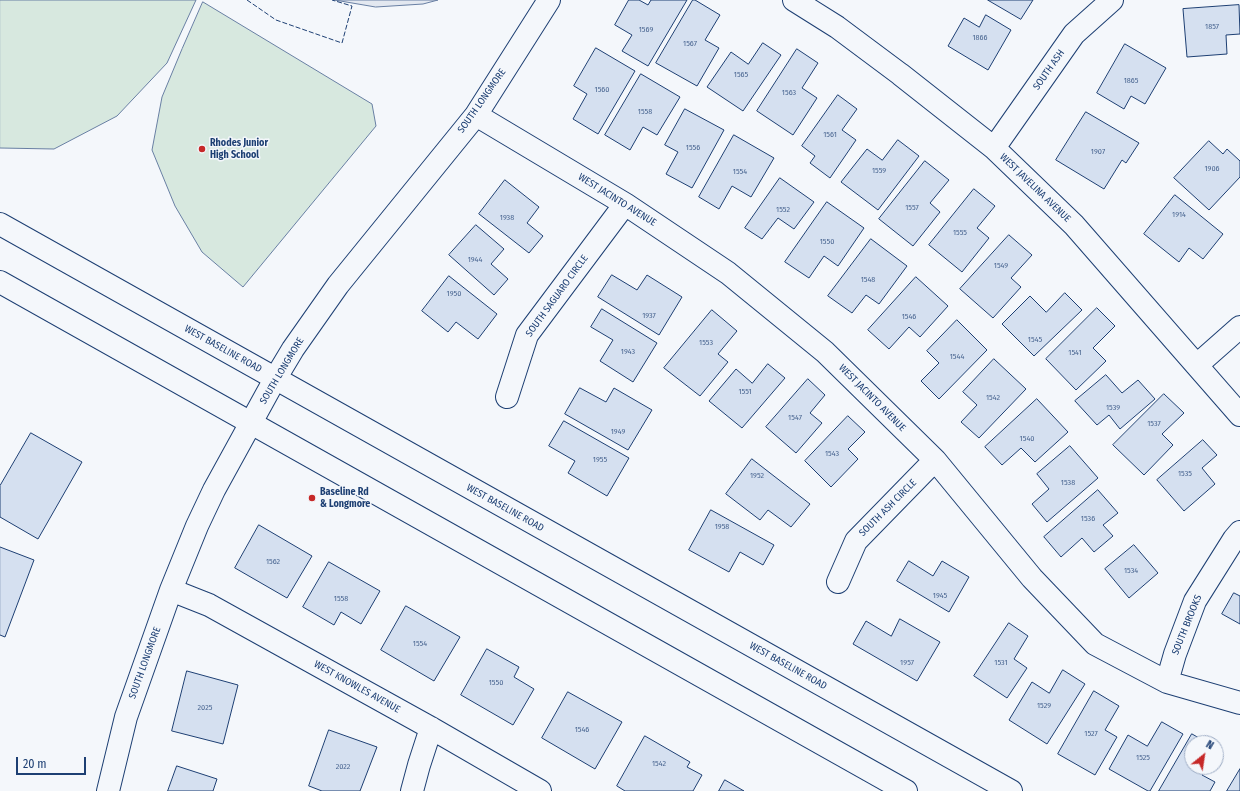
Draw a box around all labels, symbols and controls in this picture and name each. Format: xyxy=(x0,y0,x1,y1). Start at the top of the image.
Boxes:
house number: 1857 xyxy=(1205,22,1219,32)
house number: 1569 xyxy=(639,25,653,35)
house number: 1866 xyxy=(972,33,988,43)
house number: 1567 xyxy=(683,39,697,49)
street label: SOUTH ASH xyxy=(1031,48,1067,92)
street label: SOUTH LONGMORE xyxy=(455,67,509,135)
house number: 1565 xyxy=(734,70,748,80)
house number: 1865 xyxy=(1124,76,1138,86)
house number: 1560 xyxy=(595,85,609,95)
house number: 1563 xyxy=(782,88,796,98)
house number: 1558 xyxy=(638,107,652,117)
house number: 1561 xyxy=(823,130,837,140)
place label: Rhodes Junior High School xyxy=(210,137,268,160)
house number: 1556 xyxy=(686,143,700,153)
marker: Rhodes Junior High School xyxy=(197,144,207,154)
house number: 1907 xyxy=(1091,147,1105,157)
street label: WEST JAVELINA AVENUE xyxy=(997,151,1073,225)
house number: 1906 xyxy=(1204,164,1220,174)
house number: 1559 xyxy=(872,166,886,176)
house number: 1554 xyxy=(733,167,747,177)
street label: WEST JACINTO AVENUE xyxy=(576,171,658,229)
house number: 1557 xyxy=(905,203,919,213)
house number: 1552 xyxy=(776,205,790,215)
house number: 1914 xyxy=(1172,210,1186,220)
house number: 1938 xyxy=(500,213,514,223)
house number: 1555 xyxy=(953,228,967,238)
house number: 1550 xyxy=(820,237,834,247)
street label: SOUTH SAGUARO CIRCLE xyxy=(523,253,591,339)
house number: 1944 xyxy=(468,255,482,265)
house number: 1549 xyxy=(994,261,1008,271)
house number: 1548 xyxy=(861,275,875,285)
house number: 1950 xyxy=(447,289,461,299)
house number: 1937 xyxy=(642,311,656,321)
house number: 1546 xyxy=(902,312,916,322)
street label: WEST BASELINE ROAD xyxy=(182,323,264,375)
street label: SOUTH LONGMORE xyxy=(257,335,307,407)
house number: 1545 xyxy=(1028,335,1042,345)
house number: 1553 xyxy=(699,338,713,348)
house number: 1943 xyxy=(621,347,635,357)
house number: 1541 xyxy=(1068,348,1082,358)
house number: 1544 xyxy=(950,352,964,362)
street label: WEST JACINTO AVENUE xyxy=(836,362,908,434)
house number: 1551 xyxy=(738,387,752,397)
house number: 1542 xyxy=(986,393,1000,403)
house number: 1539 xyxy=(1106,403,1120,413)
house number: 1547 xyxy=(788,413,802,423)
house number: 1537 xyxy=(1147,419,1161,429)
house number: 1949 xyxy=(611,427,625,437)
house number: 1540 xyxy=(1020,434,1034,444)
house number: 1543 xyxy=(825,449,839,459)
house number: 1955 xyxy=(593,455,607,465)
house number: 1535 xyxy=(1178,469,1192,479)
house number: 1952 xyxy=(750,471,764,481)
street label: SOUTH ASH CIRCLE xyxy=(857,477,919,539)
house number: 1538 xyxy=(1061,478,1075,488)
street label: WEST BASELINE ROAD xyxy=(464,482,546,534)
place label: Baseline Rd & Longmore xyxy=(320,486,370,510)
marker: Baseline Rd & Longmore xyxy=(307,493,317,503)
house number: 1536 xyxy=(1081,514,1095,524)
house number: 1958 xyxy=(715,522,729,532)
house number: 1562 xyxy=(266,557,280,567)
house number: 1534 xyxy=(1124,566,1138,576)
house number: 1945 xyxy=(933,591,947,601)
street label: SOUTH BROOKS xyxy=(1170,593,1204,657)
house number: 1558 xyxy=(334,594,348,604)
street label: SOUTH LONGMORE xyxy=(126,625,164,701)
house number: 1554 xyxy=(413,639,427,649)
street label: WEST BASELINE ROAD xyxy=(747,640,829,692)
street label: WEST KNOWLES AVENUE xyxy=(312,658,402,716)
house number: 1957 xyxy=(900,658,914,668)
house number: 1531 xyxy=(994,658,1008,668)
house number: 1550 xyxy=(489,678,503,688)
house number: 1529 xyxy=(1037,701,1051,711)
house number: 2025 xyxy=(198,703,212,713)
house number: 1546 xyxy=(575,725,589,735)
house number: 1527 xyxy=(1084,729,1098,739)
north arrow xyxy=(1184,735,1224,775)
text: N xyxy=(1204,738,1216,752)
scale bar xyxy=(18,749,88,775)
house number: 1525 xyxy=(1136,753,1150,763)
text: 20 m xyxy=(23,757,47,771)
house number: 1542 xyxy=(652,759,666,769)
house number: 2022 xyxy=(336,762,350,772)

